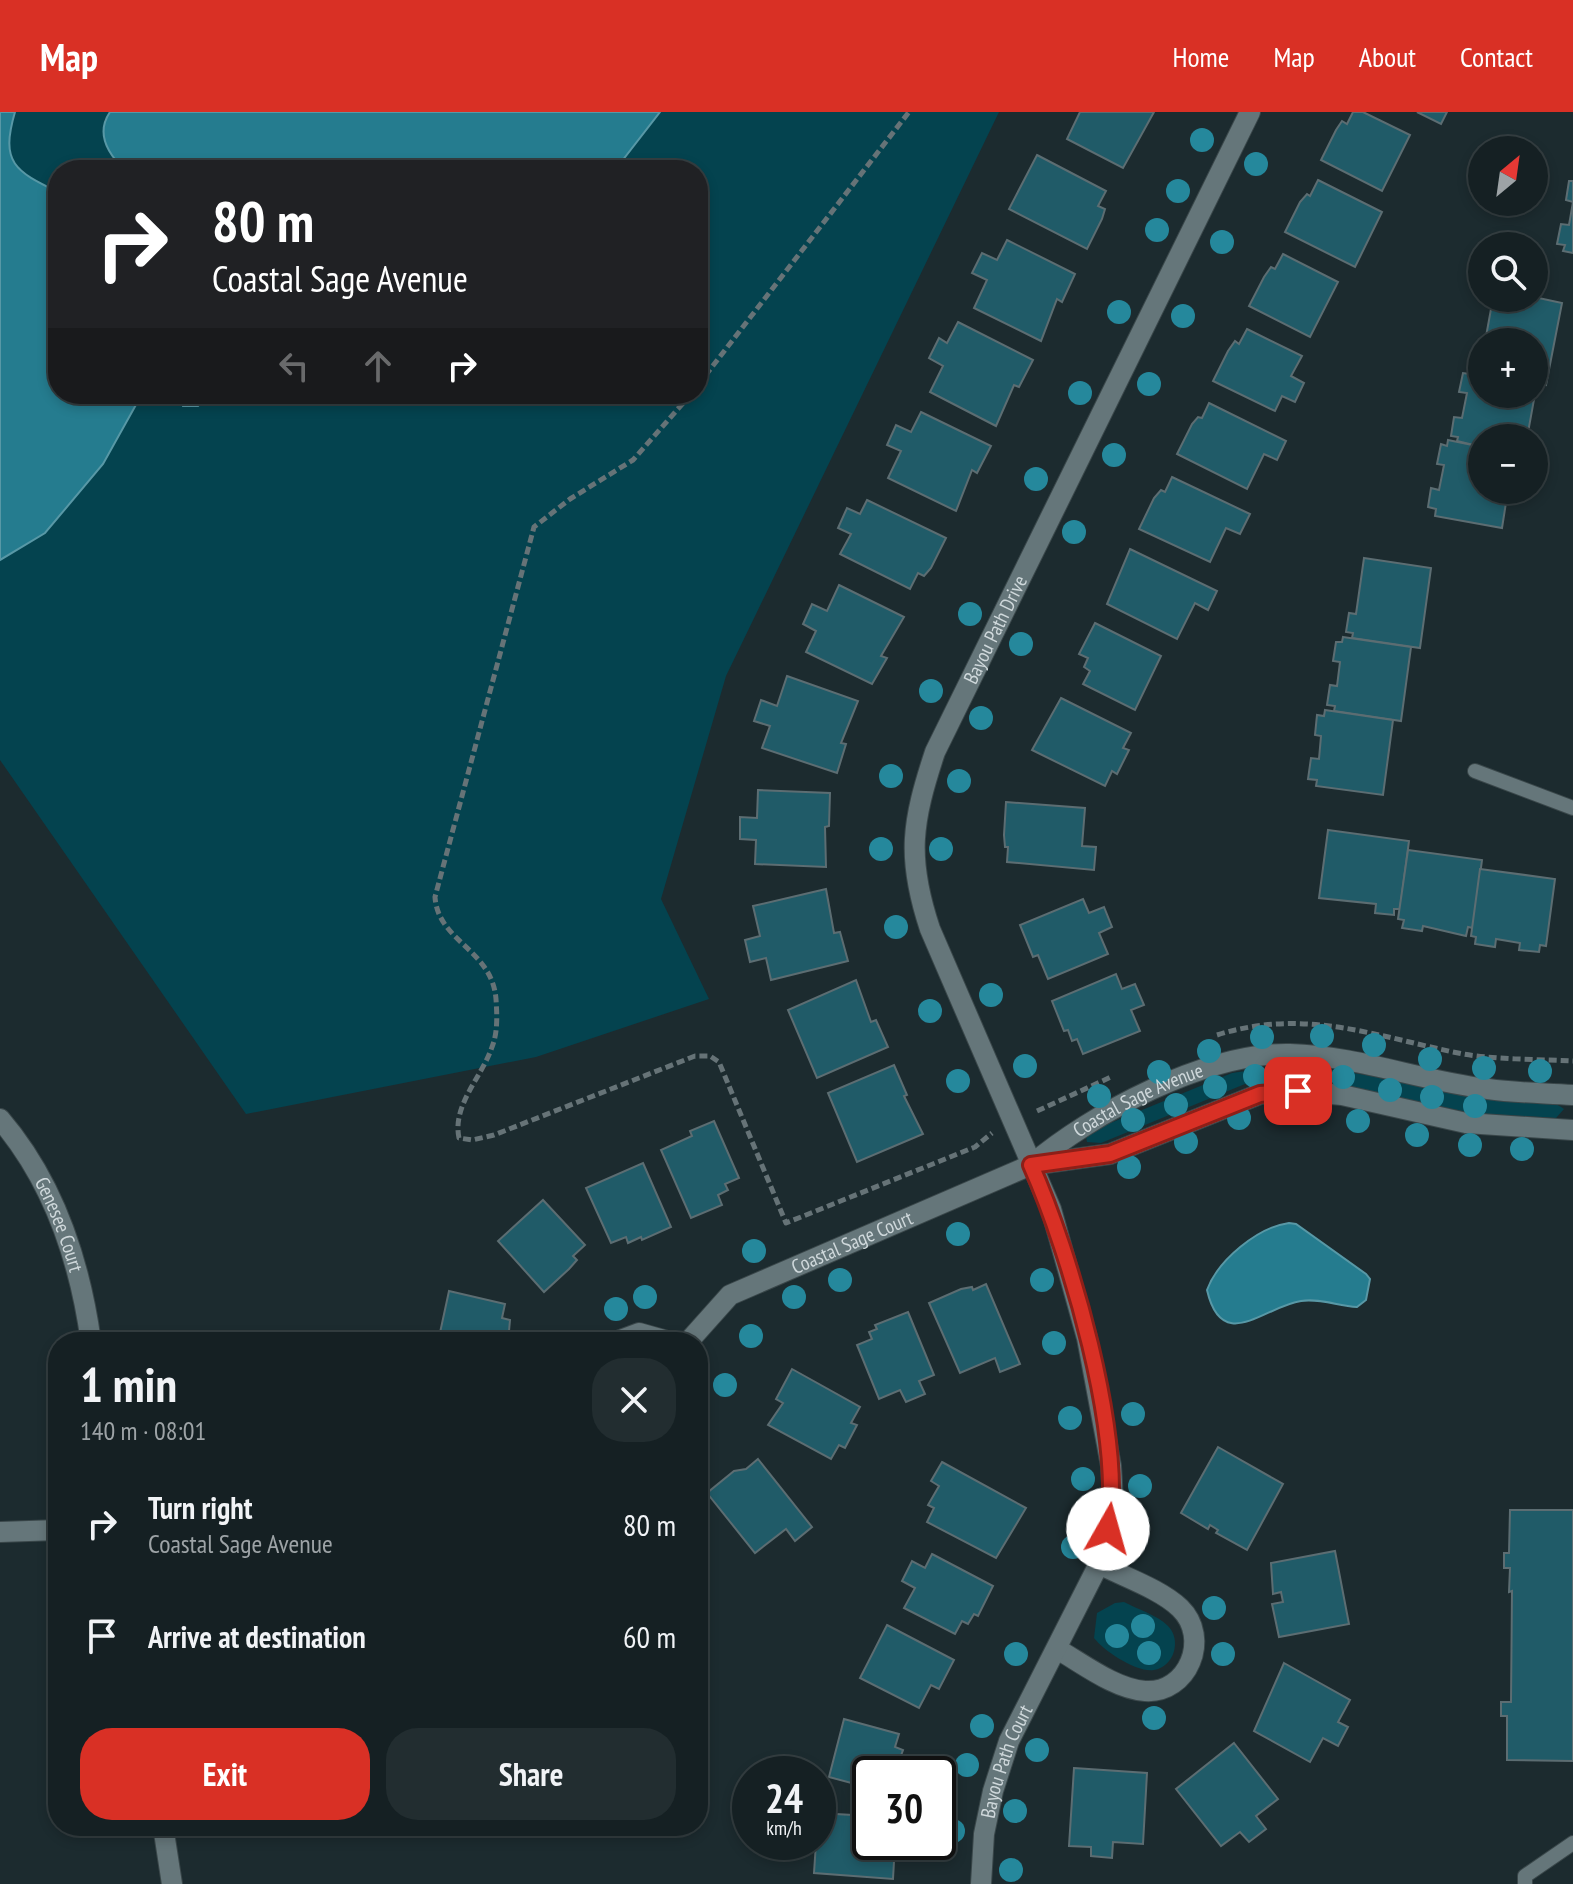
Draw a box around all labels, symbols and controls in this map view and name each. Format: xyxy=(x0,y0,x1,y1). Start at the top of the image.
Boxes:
text: Map xyxy=(40,32,98,81)
text: Home xyxy=(1173,38,1229,75)
text: Map xyxy=(1273,38,1315,75)
text: About xyxy=(1359,38,1416,75)
text: Contact xyxy=(1460,38,1533,75)
north arrow xyxy=(1468,136,1548,216)
map controls xyxy=(1468,136,1548,504)
text: 80 m xyxy=(212,185,314,257)
icon: right xyxy=(80,192,184,296)
button: search xyxy=(1468,232,1548,312)
text: Coastal Sage Avenue xyxy=(212,255,468,302)
button: + xyxy=(1468,328,1548,408)
icon: left xyxy=(272,344,316,388)
icon: ahead xyxy=(356,344,400,388)
icon: right xyxy=(440,344,484,388)
button: − xyxy=(1468,424,1548,504)
street label: Bayou Path Drive xyxy=(958,571,1033,688)
street label: Coastal Sage Avenue xyxy=(1068,1057,1206,1143)
pin xyxy=(1264,1057,1332,1125)
icon: arrive xyxy=(1276,1069,1320,1113)
street label: Genesee Court xyxy=(29,1172,89,1275)
street label: Coastal Sage Court xyxy=(787,1204,917,1280)
text: 1 min xyxy=(80,1353,177,1415)
button: close xyxy=(592,1358,676,1442)
text: 140 m · 08:01 xyxy=(80,1414,206,1447)
position arrow xyxy=(1066,1487,1150,1571)
text: Turn right xyxy=(148,1488,252,1527)
icon: right xyxy=(80,1502,124,1546)
text: 80 m xyxy=(623,1505,676,1544)
text: Coastal Sage Avenue xyxy=(148,1527,333,1560)
icon: arrive xyxy=(80,1614,124,1658)
text: Arrive at destination xyxy=(148,1617,366,1656)
text: 60 m xyxy=(623,1617,676,1656)
street label: Bayou Path Court xyxy=(975,1700,1038,1821)
button: Exit xyxy=(80,1728,370,1820)
button: Share xyxy=(386,1728,676,1820)
speed limit sign: 30 xyxy=(852,1756,956,1860)
text: 24 xyxy=(765,1772,803,1824)
text: km/h xyxy=(766,1815,802,1841)

